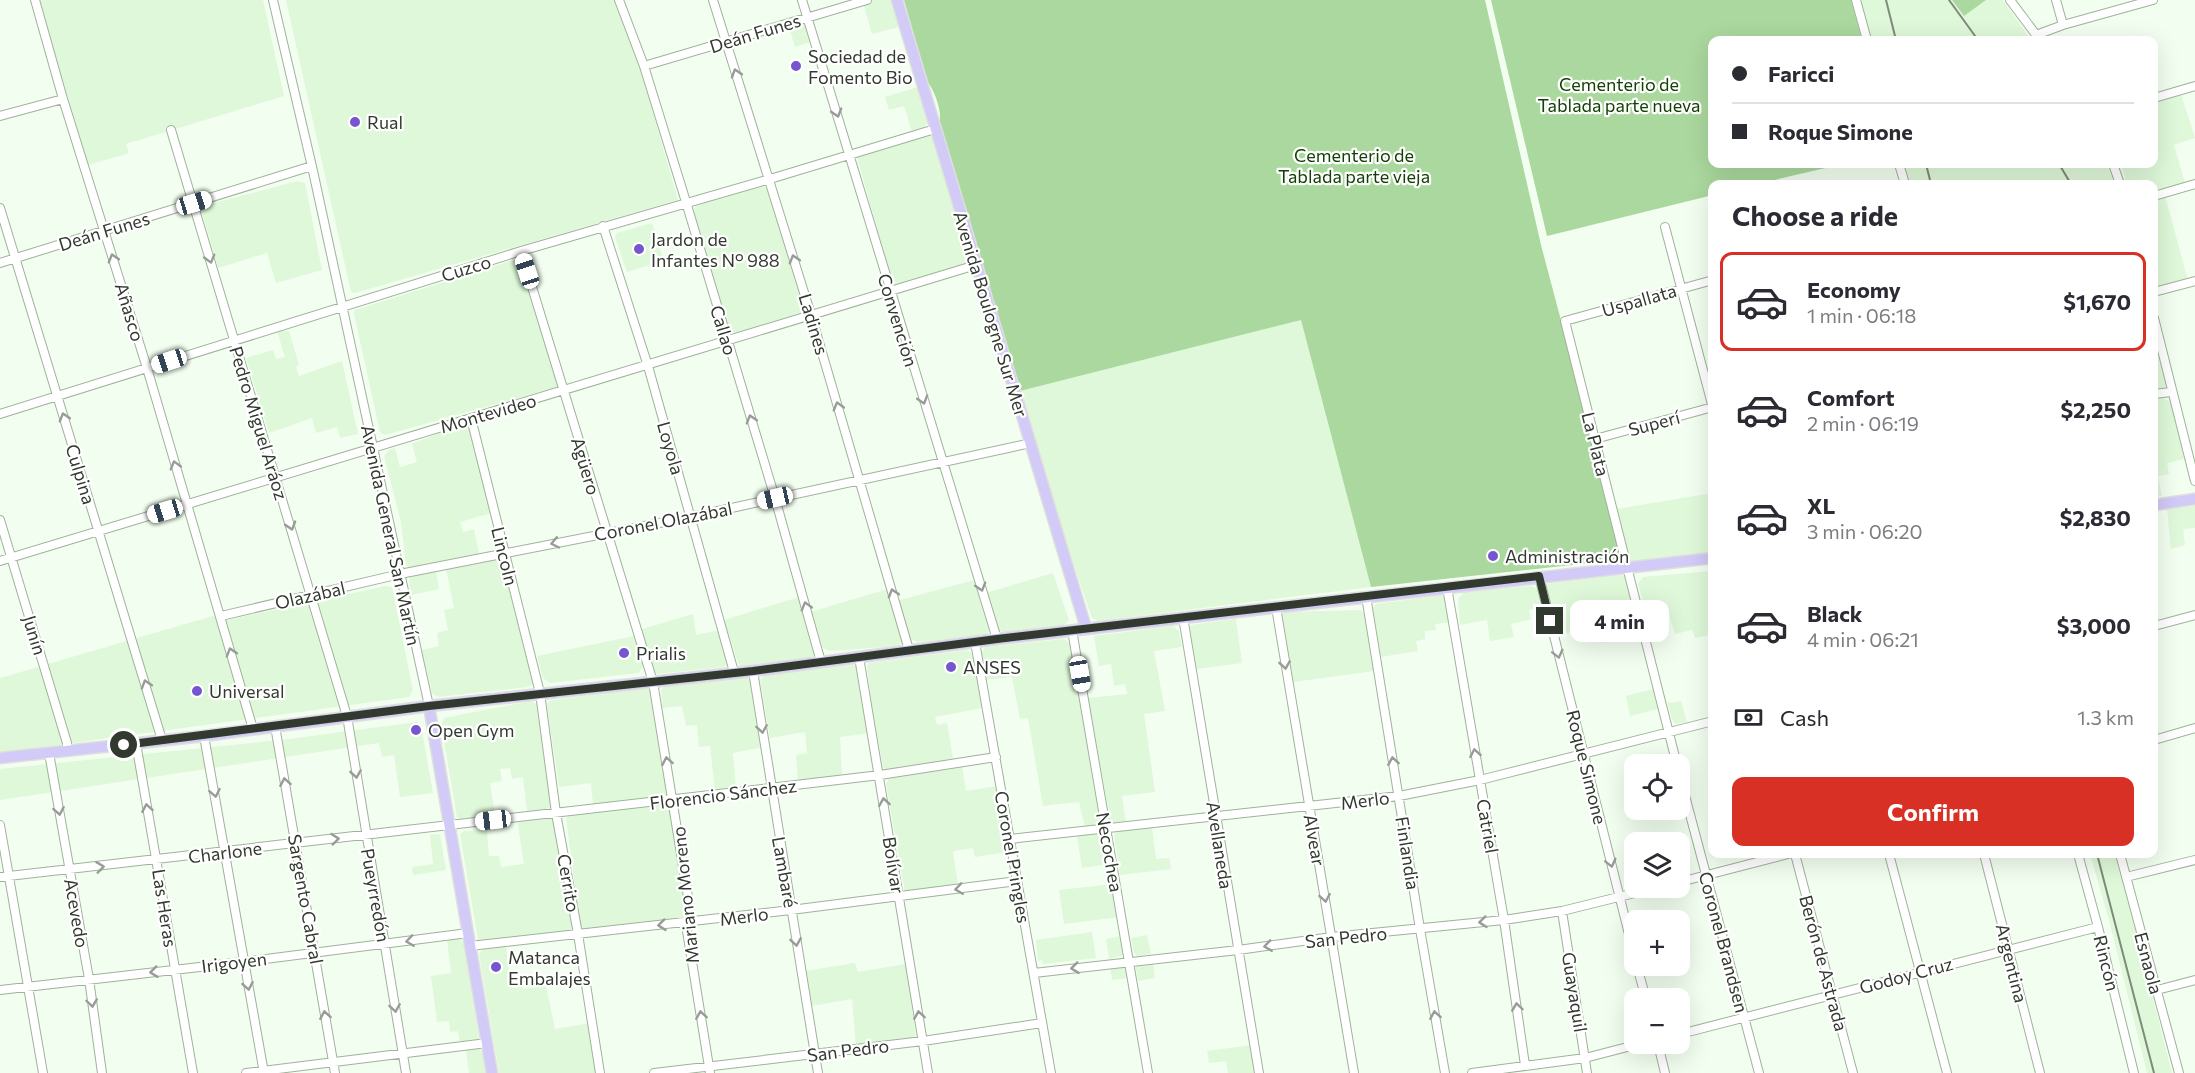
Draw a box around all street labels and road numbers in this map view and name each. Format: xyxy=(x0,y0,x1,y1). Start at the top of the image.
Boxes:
street label: Deán Funes xyxy=(707,9,803,57)
street label: Deán Funes xyxy=(56,207,152,255)
street label: Avenida Boulogne Sur Mer xyxy=(949,208,1033,420)
street label: Cuzco xyxy=(438,250,494,286)
street label: Convención xyxy=(873,271,923,369)
street label: Uspallata xyxy=(1599,279,1679,321)
street label: Añasco xyxy=(111,280,149,344)
street label: Ladines xyxy=(794,291,834,357)
street label: Callao xyxy=(706,302,742,358)
street label: Pedro Miguel Aráoz xyxy=(225,343,293,503)
street label: Montevideo xyxy=(437,389,539,437)
street label: Superí xyxy=(1626,405,1684,440)
street label: La Plata xyxy=(1577,410,1615,478)
street label: Loyola xyxy=(653,419,689,477)
street label: Avenida General San Martín xyxy=(357,423,425,647)
street label: Agüero xyxy=(567,435,605,497)
street label: Culpina xyxy=(61,441,101,507)
street label: Coronel Olazábal xyxy=(592,497,734,545)
street label: Lincoln xyxy=(487,524,523,588)
street label: Olazábal xyxy=(273,576,347,614)
street label: Junín xyxy=(19,612,51,658)
street label: Roque Simone xyxy=(1562,707,1612,827)
street label: Florencio Sánchez xyxy=(648,774,798,814)
street label: Merlo xyxy=(1339,786,1391,814)
street label: Coronel Pringles xyxy=(991,789,1035,925)
street label: Catriel xyxy=(1472,797,1504,855)
street label: Avellaneda xyxy=(1202,800,1238,890)
street label: Necochea xyxy=(1092,810,1128,894)
street label: Alvear xyxy=(1300,812,1330,868)
street label: Finlandia xyxy=(1391,815,1425,891)
street label: Mariano Moreno xyxy=(667,825,703,965)
street label: Sargento Cabral xyxy=(284,832,328,966)
street label: Lambaré xyxy=(768,835,802,909)
street label: Bolívar xyxy=(879,835,909,895)
street label: Charlone xyxy=(187,837,263,867)
street label: Pueyrredón xyxy=(357,846,395,944)
street label: Cerrito xyxy=(553,852,585,914)
street label: Las Heras xyxy=(148,867,182,949)
street label: Coronel Brandsen xyxy=(1695,869,1753,1015)
street label: Acevedo xyxy=(60,877,94,949)
street label: Berón de Astrada xyxy=(1795,893,1853,1033)
street label: Merlo xyxy=(718,902,770,930)
street label: Argentina xyxy=(1992,921,2032,1005)
street label: San Pedro xyxy=(1304,922,1388,952)
street label: Esnaola xyxy=(2130,930,2168,996)
street label: Rincón xyxy=(2089,933,2125,993)
street label: Irigoyen xyxy=(200,947,268,977)
street label: Guayaquil xyxy=(1558,950,1592,1034)
street label: Godoy Cruz xyxy=(1857,952,1955,998)
street label: San Pedro xyxy=(806,1034,890,1066)

